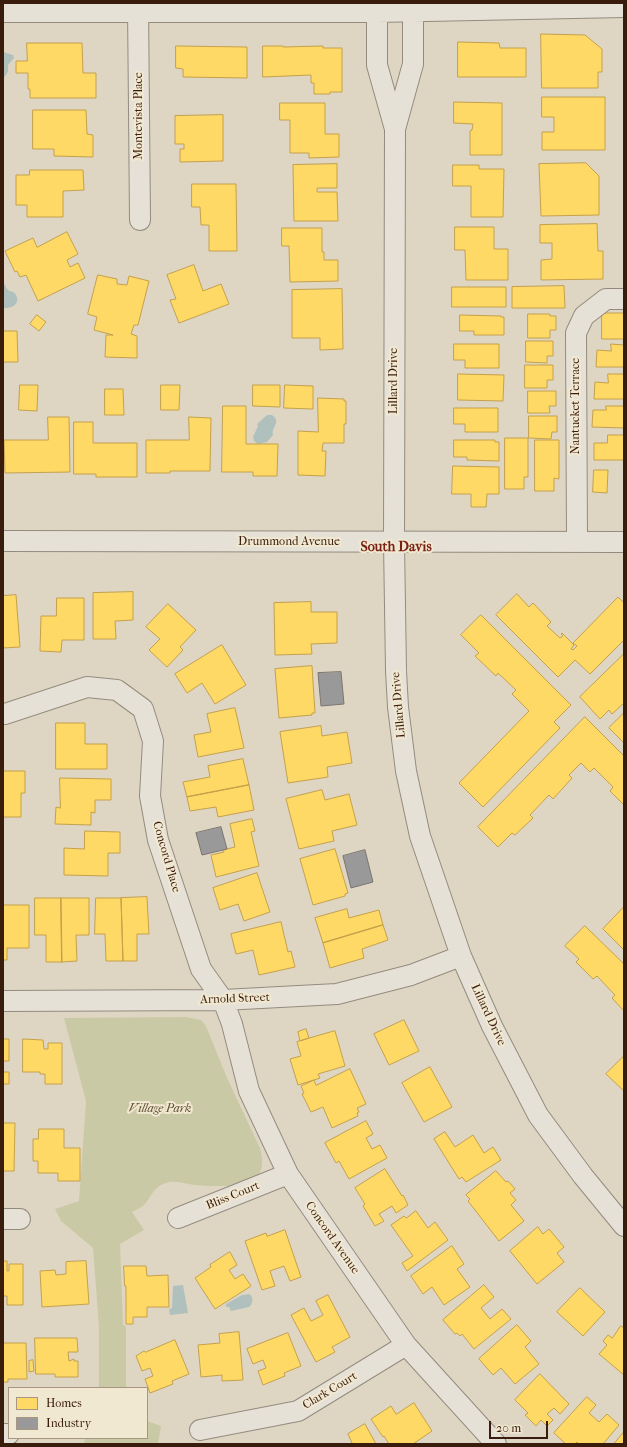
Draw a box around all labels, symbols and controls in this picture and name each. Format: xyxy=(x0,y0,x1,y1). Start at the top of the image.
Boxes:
street label: Montevista Place xyxy=(132,72,146,160)
street label: Lillard Drive xyxy=(387,348,401,414)
street label: Nantucket Terrace xyxy=(569,358,583,454)
street label: Drummond Avenue xyxy=(238,535,340,549)
district label: South Davis xyxy=(360,540,432,556)
street label: Lillard Drive xyxy=(389,671,409,739)
street label: Concord Place xyxy=(149,820,183,894)
street label: Lillard Drive xyxy=(467,982,509,1048)
street label: Arnold Street xyxy=(200,991,270,1007)
park label: Village Park xyxy=(129,1102,191,1116)
street label: Bliss Court xyxy=(204,1179,262,1213)
street label: Concord Avenue xyxy=(302,1199,362,1277)
street label: Clark Court xyxy=(300,1369,360,1413)
legend xyxy=(8,1387,148,1439)
text: Homes xyxy=(46,1396,82,1410)
scale bar xyxy=(491,1413,550,1439)
text: Industry xyxy=(46,1416,91,1430)
text: 20 m xyxy=(496,1421,521,1435)

